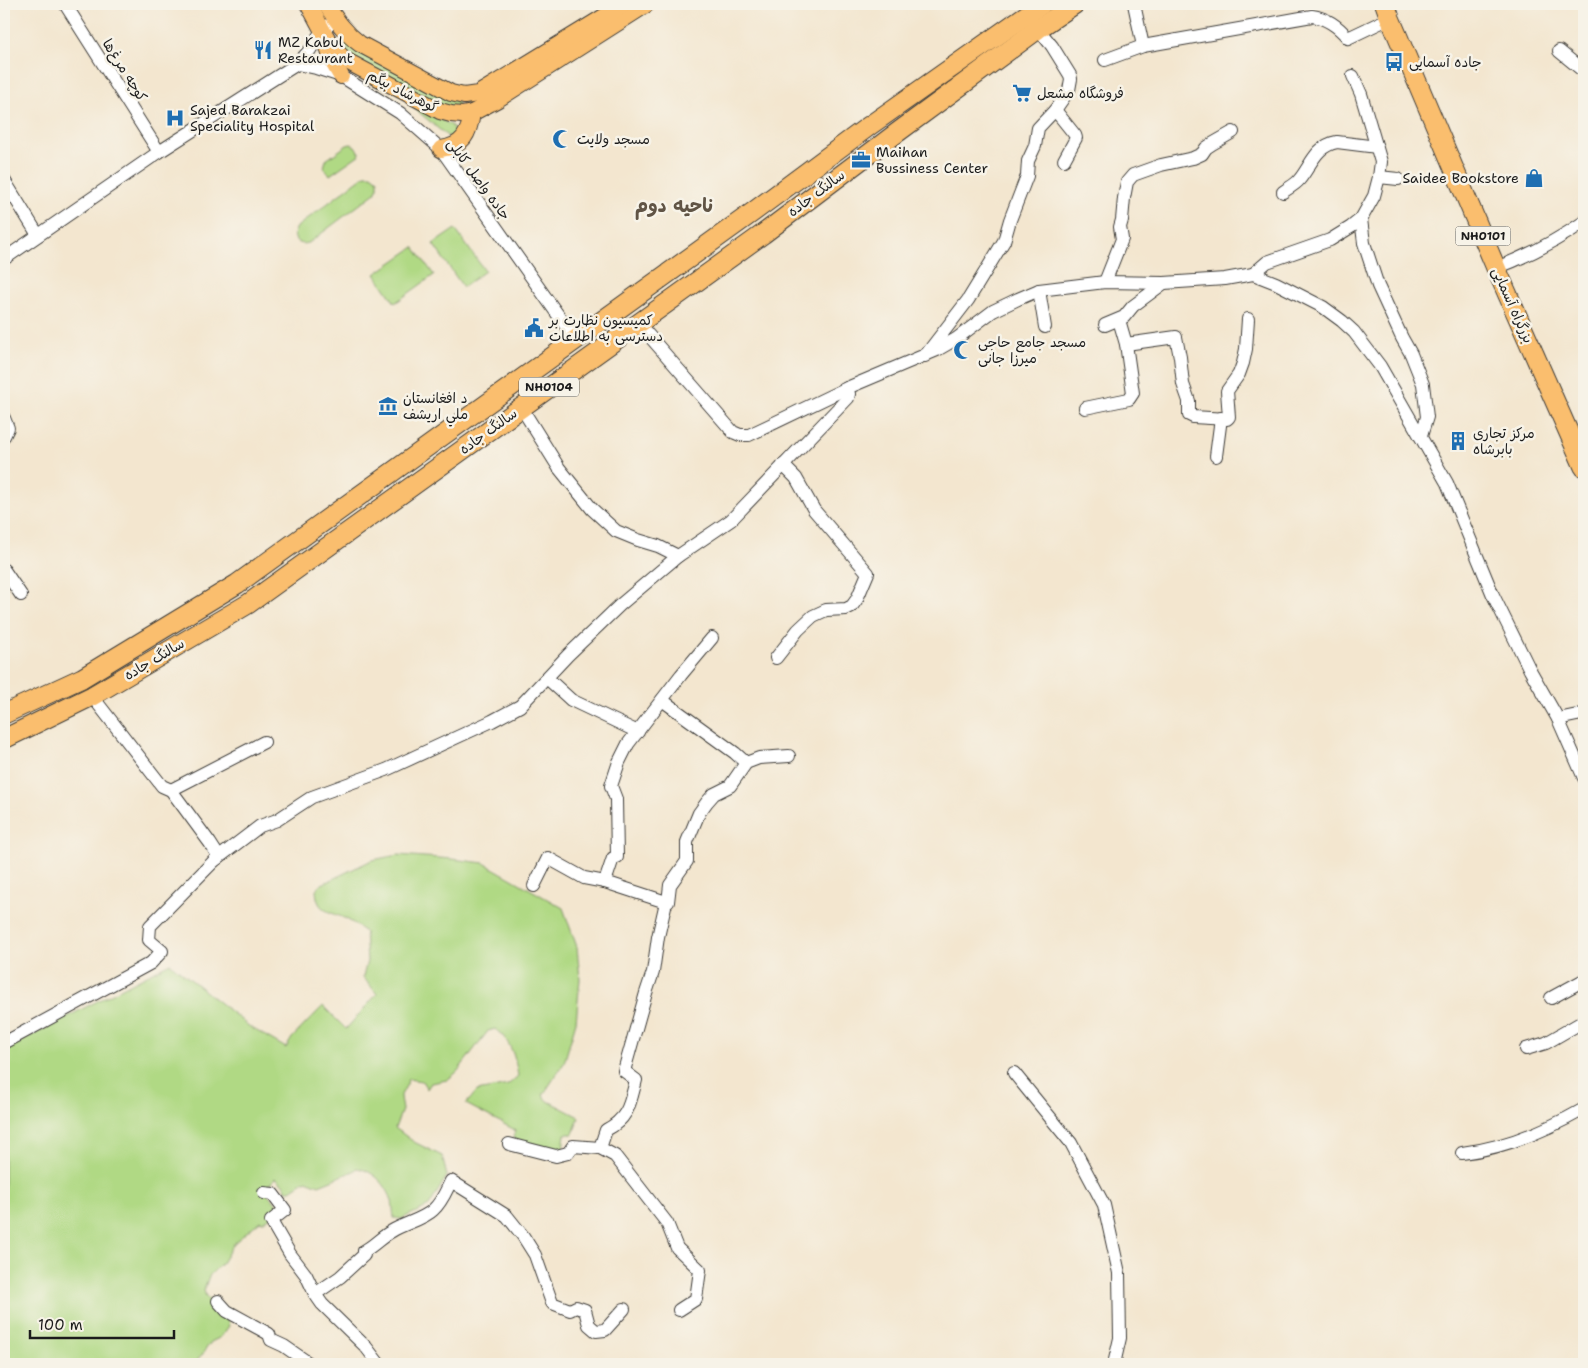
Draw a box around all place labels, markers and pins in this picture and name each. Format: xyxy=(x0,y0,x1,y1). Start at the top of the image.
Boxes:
place label: MZ Kabul Restaurant xyxy=(278,33,353,67)
restaurant icon: MZ Kabul Restaurant xyxy=(252,39,274,61)
bus stop icon: جاده آسمایی xyxy=(1383,51,1405,73)
place label: جاده آسمایی xyxy=(1409,53,1482,71)
supermarket icon: فروشگاه مشعل xyxy=(1011,82,1033,104)
place label: فروشگاه مشعل xyxy=(1037,84,1124,102)
place label: Sajed Barakzai Speciality Hospital xyxy=(190,101,315,135)
hospital icon: Sajed Barakzai Speciality Hospital xyxy=(164,107,186,129)
mosque icon: مسجد ولایت xyxy=(551,128,573,150)
place label: مسجد ولایت xyxy=(577,130,650,148)
place label: Maihan Bussiness Center xyxy=(876,143,989,177)
office icon: Maihan Bussiness Center xyxy=(850,149,872,171)
shop icon: Saidee Bookstore xyxy=(1523,167,1545,189)
place label: Saidee Bookstore xyxy=(1402,169,1519,187)
place label: کمیسیون نظارت بر دسترسی به اطلاعات xyxy=(548,311,663,345)
public building icon: کمیسیون نظارت بر دسترسی به اطلاعات xyxy=(523,317,545,339)
place label: مسجد جامع حاجی میرزا جانی xyxy=(978,333,1086,367)
mosque icon: مسجد جامع حاجی میرزا جانی xyxy=(952,339,974,361)
place label: د افغانستان ملي اریشف xyxy=(403,389,468,427)
museum icon: د افغانستان ملي اریشف xyxy=(377,395,399,417)
place label: مرکز تجاری بابرشاه xyxy=(1473,424,1535,458)
building icon: مرکز تجاری بابرشاه xyxy=(1447,430,1469,452)

